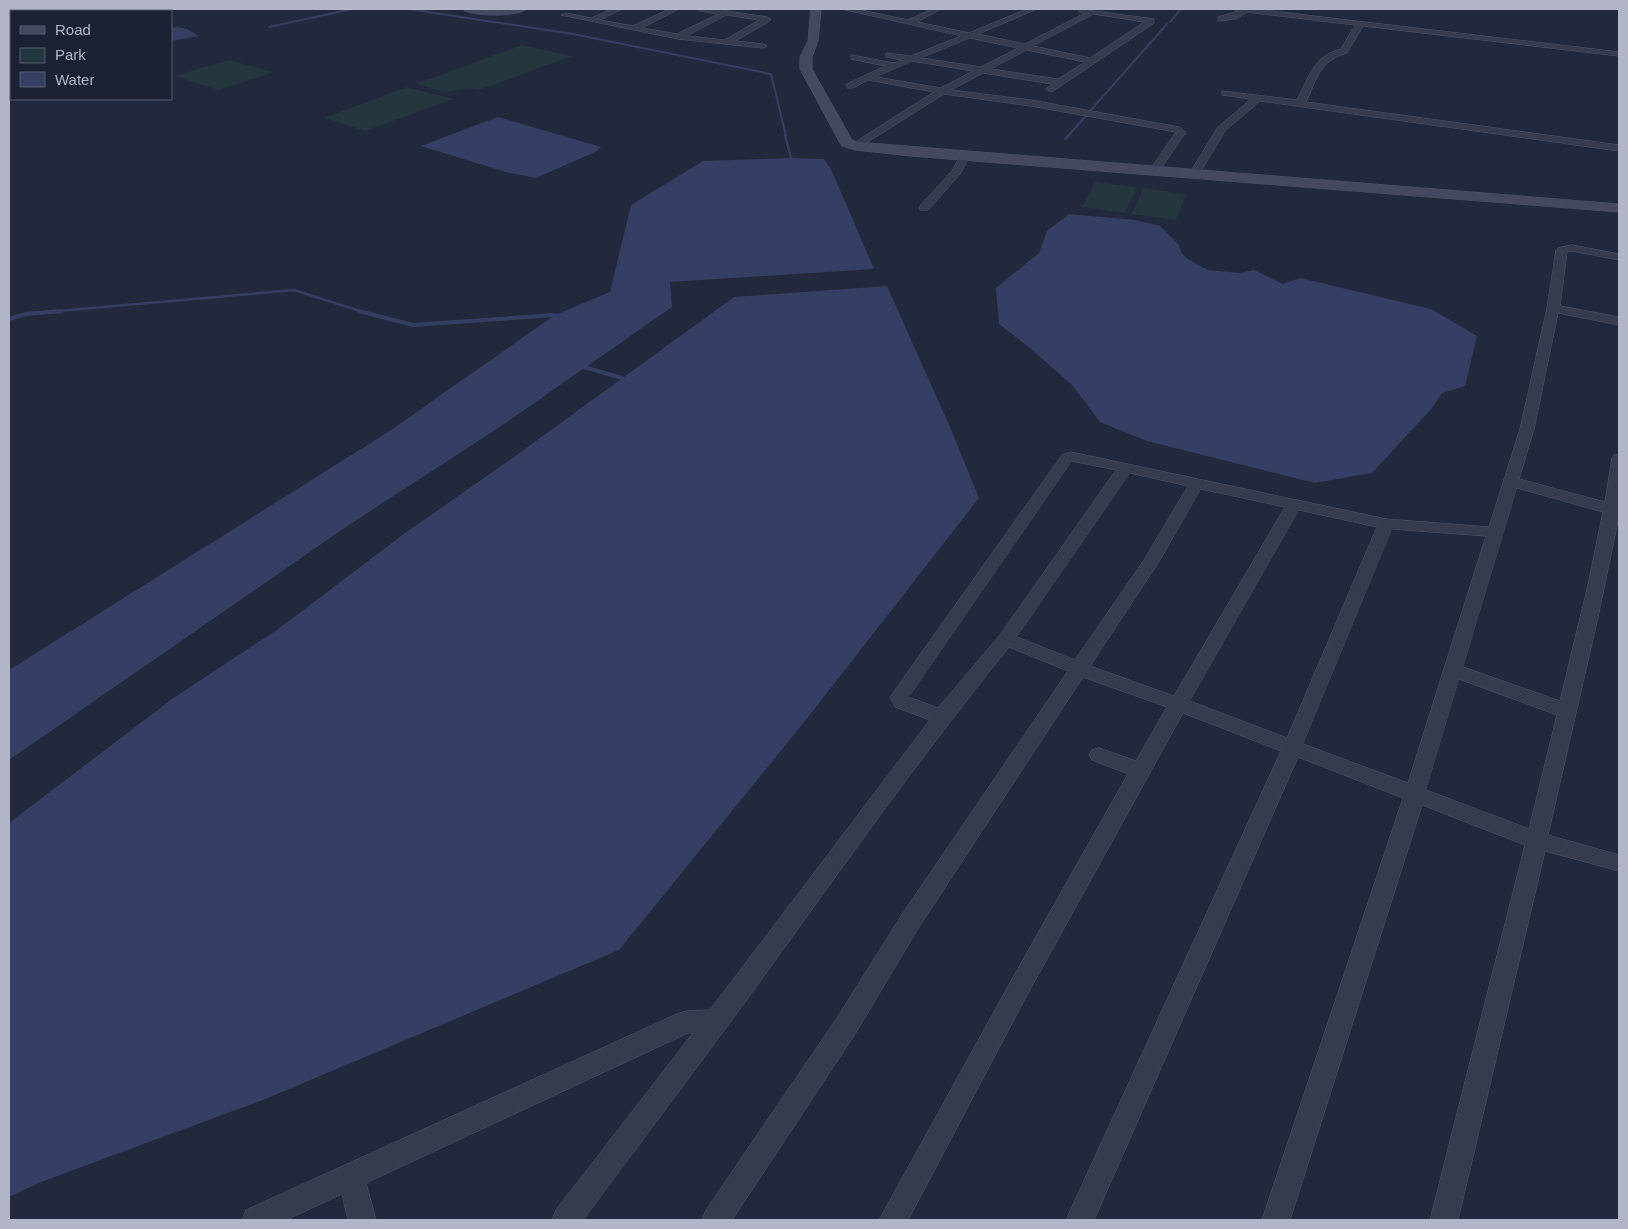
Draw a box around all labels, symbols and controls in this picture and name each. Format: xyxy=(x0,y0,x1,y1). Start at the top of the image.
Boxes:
legend xyxy=(10,10,172,100)
text: Road xyxy=(55,21,91,38)
text: Park xyxy=(55,46,86,63)
text: Water xyxy=(55,71,94,88)

